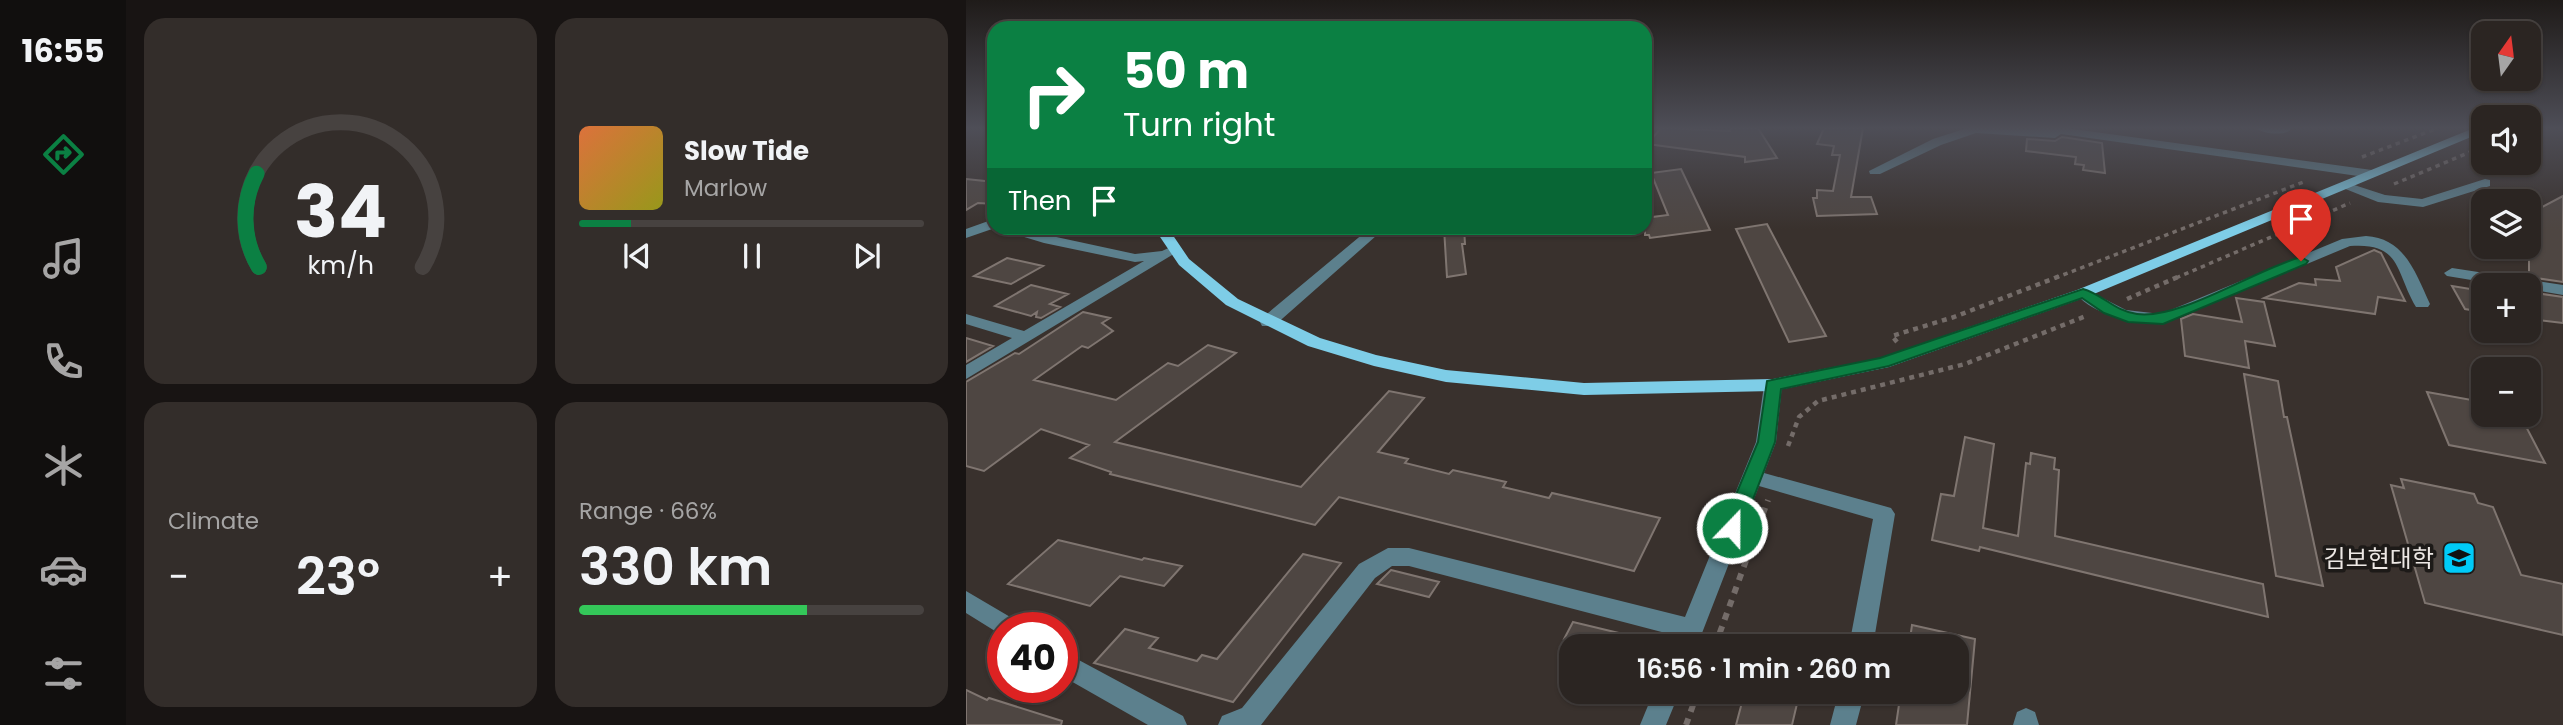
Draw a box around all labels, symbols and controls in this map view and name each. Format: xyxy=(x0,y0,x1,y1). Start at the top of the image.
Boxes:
north arrow xyxy=(2471,21,2541,91)
map controls xyxy=(2471,21,2541,427)
text: 16:55 xyxy=(21,28,105,73)
text: 50 m xyxy=(1123,37,1249,105)
icon: right xyxy=(1008,49,1099,140)
text: Turn right xyxy=(1123,102,1275,147)
button: sound xyxy=(2471,105,2541,175)
icon: directions xyxy=(39,130,88,179)
text: Slow Tide xyxy=(684,133,809,169)
text: 34 xyxy=(294,161,387,262)
text: Marlow xyxy=(684,172,767,204)
icon: arrive xyxy=(1085,182,1123,220)
text: Then xyxy=(1008,183,1071,219)
pin xyxy=(2271,189,2331,261)
button: layers xyxy=(2471,189,2541,259)
icon: arrive xyxy=(2282,200,2320,238)
icon: music xyxy=(39,234,88,283)
icon: previous xyxy=(618,237,656,275)
icon: pause xyxy=(733,237,771,275)
icon: next xyxy=(848,237,886,275)
text: km/h xyxy=(307,248,374,283)
button: + xyxy=(2471,273,2541,343)
icon: phone xyxy=(39,337,88,386)
button: − xyxy=(2471,357,2541,427)
icon: climate xyxy=(39,441,88,490)
position arrow xyxy=(1695,491,1769,565)
text: Range · 66% xyxy=(579,495,717,527)
text: Climate xyxy=(168,505,259,537)
text: 330 km xyxy=(579,530,772,603)
school or university icon: 김보현대학 xyxy=(2440,539,2478,577)
text: 23° xyxy=(296,540,380,613)
place label: 김보현대학 xyxy=(2324,542,2434,575)
icon: car xyxy=(39,545,88,594)
text: − xyxy=(168,550,189,603)
text: + xyxy=(487,550,513,603)
speed limit sign: 40 xyxy=(987,612,1078,703)
icon: filters xyxy=(39,649,88,698)
text: 16:56 · 1 min · 260 m xyxy=(1637,651,1891,687)

